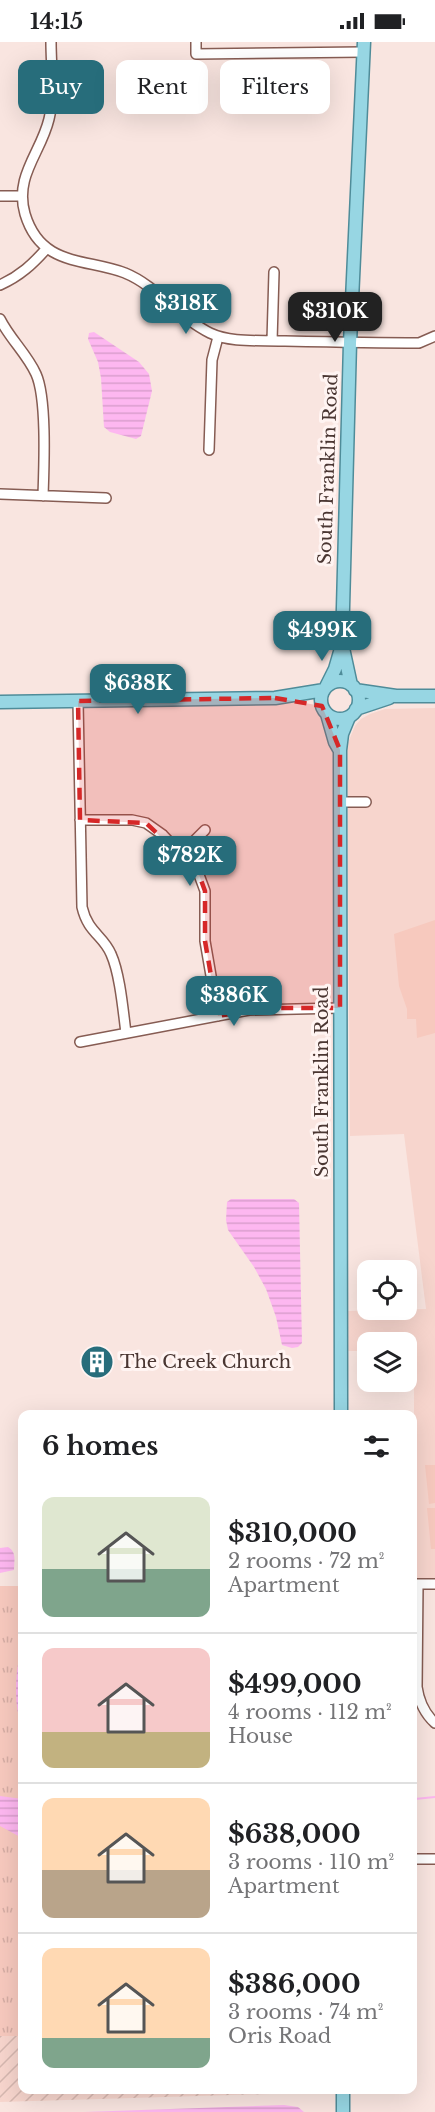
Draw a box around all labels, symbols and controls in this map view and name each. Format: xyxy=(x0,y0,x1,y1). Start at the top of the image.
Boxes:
text: 14:15 xyxy=(30,8,83,35)
chip: Buy xyxy=(18,60,104,114)
chip: Rent xyxy=(116,60,208,114)
chip: Filters xyxy=(220,60,330,114)
pin: $318K xyxy=(144,284,228,335)
text: $318K xyxy=(154,291,218,315)
pin: $310K xyxy=(293,292,377,343)
text: $310K xyxy=(302,299,368,323)
street label: South Franklin Road xyxy=(314,373,342,565)
pin: $499K xyxy=(280,611,364,662)
text: $499K xyxy=(287,618,357,642)
pin: $638K xyxy=(96,664,180,715)
text: $638K xyxy=(104,671,172,695)
pin: $782K xyxy=(148,836,232,887)
text: $782K xyxy=(157,843,223,867)
pin: $386K xyxy=(192,976,276,1027)
text: $386K xyxy=(200,983,268,1007)
street label: South Franklin Road xyxy=(311,986,333,1178)
map controls xyxy=(357,1260,417,1392)
button: locate xyxy=(357,1260,417,1320)
button: layers xyxy=(357,1332,417,1392)
building icon: The Creek Church xyxy=(79,1344,115,1380)
place label: The Creek Church xyxy=(120,1351,291,1373)
text: 6 homes xyxy=(42,1430,158,1462)
icon: filters xyxy=(360,1430,393,1463)
text: $310,000 xyxy=(228,1517,357,1549)
icon: home xyxy=(90,1521,162,1593)
text: 2 rooms · 72 m² xyxy=(228,1549,385,1573)
text: Apartment xyxy=(228,1573,339,1597)
text: $499,000 xyxy=(228,1668,362,1700)
icon: home xyxy=(90,1672,162,1744)
text: 4 rooms · 112 m² xyxy=(228,1700,392,1724)
text: House xyxy=(228,1724,293,1748)
text: $638,000 xyxy=(228,1818,361,1850)
icon: home xyxy=(90,1822,162,1894)
text: 3 rooms · 110 m² xyxy=(228,1850,394,1874)
text: Apartment xyxy=(228,1874,339,1898)
text: $386,000 xyxy=(228,1968,361,2000)
icon: home xyxy=(90,1972,162,2044)
text: 3 rooms · 74 m² xyxy=(228,2000,384,2024)
text: Oris Road xyxy=(228,2024,331,2048)

